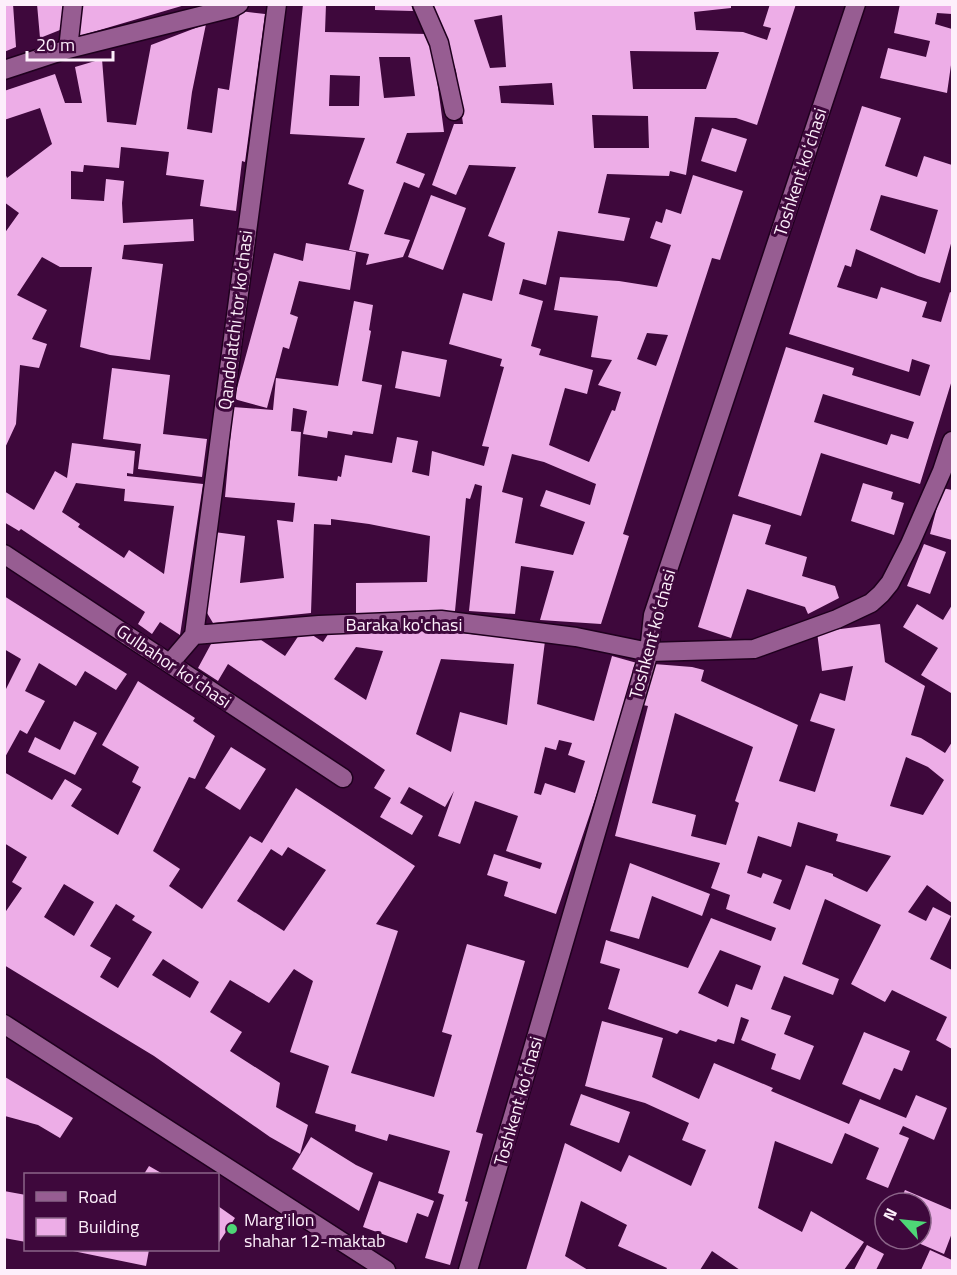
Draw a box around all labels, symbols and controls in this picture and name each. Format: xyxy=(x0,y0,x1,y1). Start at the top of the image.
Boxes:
scale bar xyxy=(27,24,112,62)
text: 20 m xyxy=(36,31,75,58)
street label: Toshkent koʻchasi xyxy=(767,104,833,240)
street label: Qandolatchi tor ko‘chasi xyxy=(211,229,259,411)
street label: Toshkent koʻchasi xyxy=(622,566,682,702)
street label: Baraka ko'chasi xyxy=(346,611,462,638)
street label: Gulbahor koʻchasi xyxy=(111,618,237,714)
street label: Toshkent koʻchasi xyxy=(487,1033,549,1169)
legend xyxy=(24,1173,219,1251)
text: Road xyxy=(78,1183,117,1210)
north arrow xyxy=(873,1191,933,1251)
text: N xyxy=(876,1204,903,1225)
place label: Marg'ilon shahar 12-maktab xyxy=(244,1206,385,1254)
text: Building xyxy=(78,1213,139,1240)
marker: Marg'ilon shahar 12-maktab xyxy=(225,1222,239,1236)

